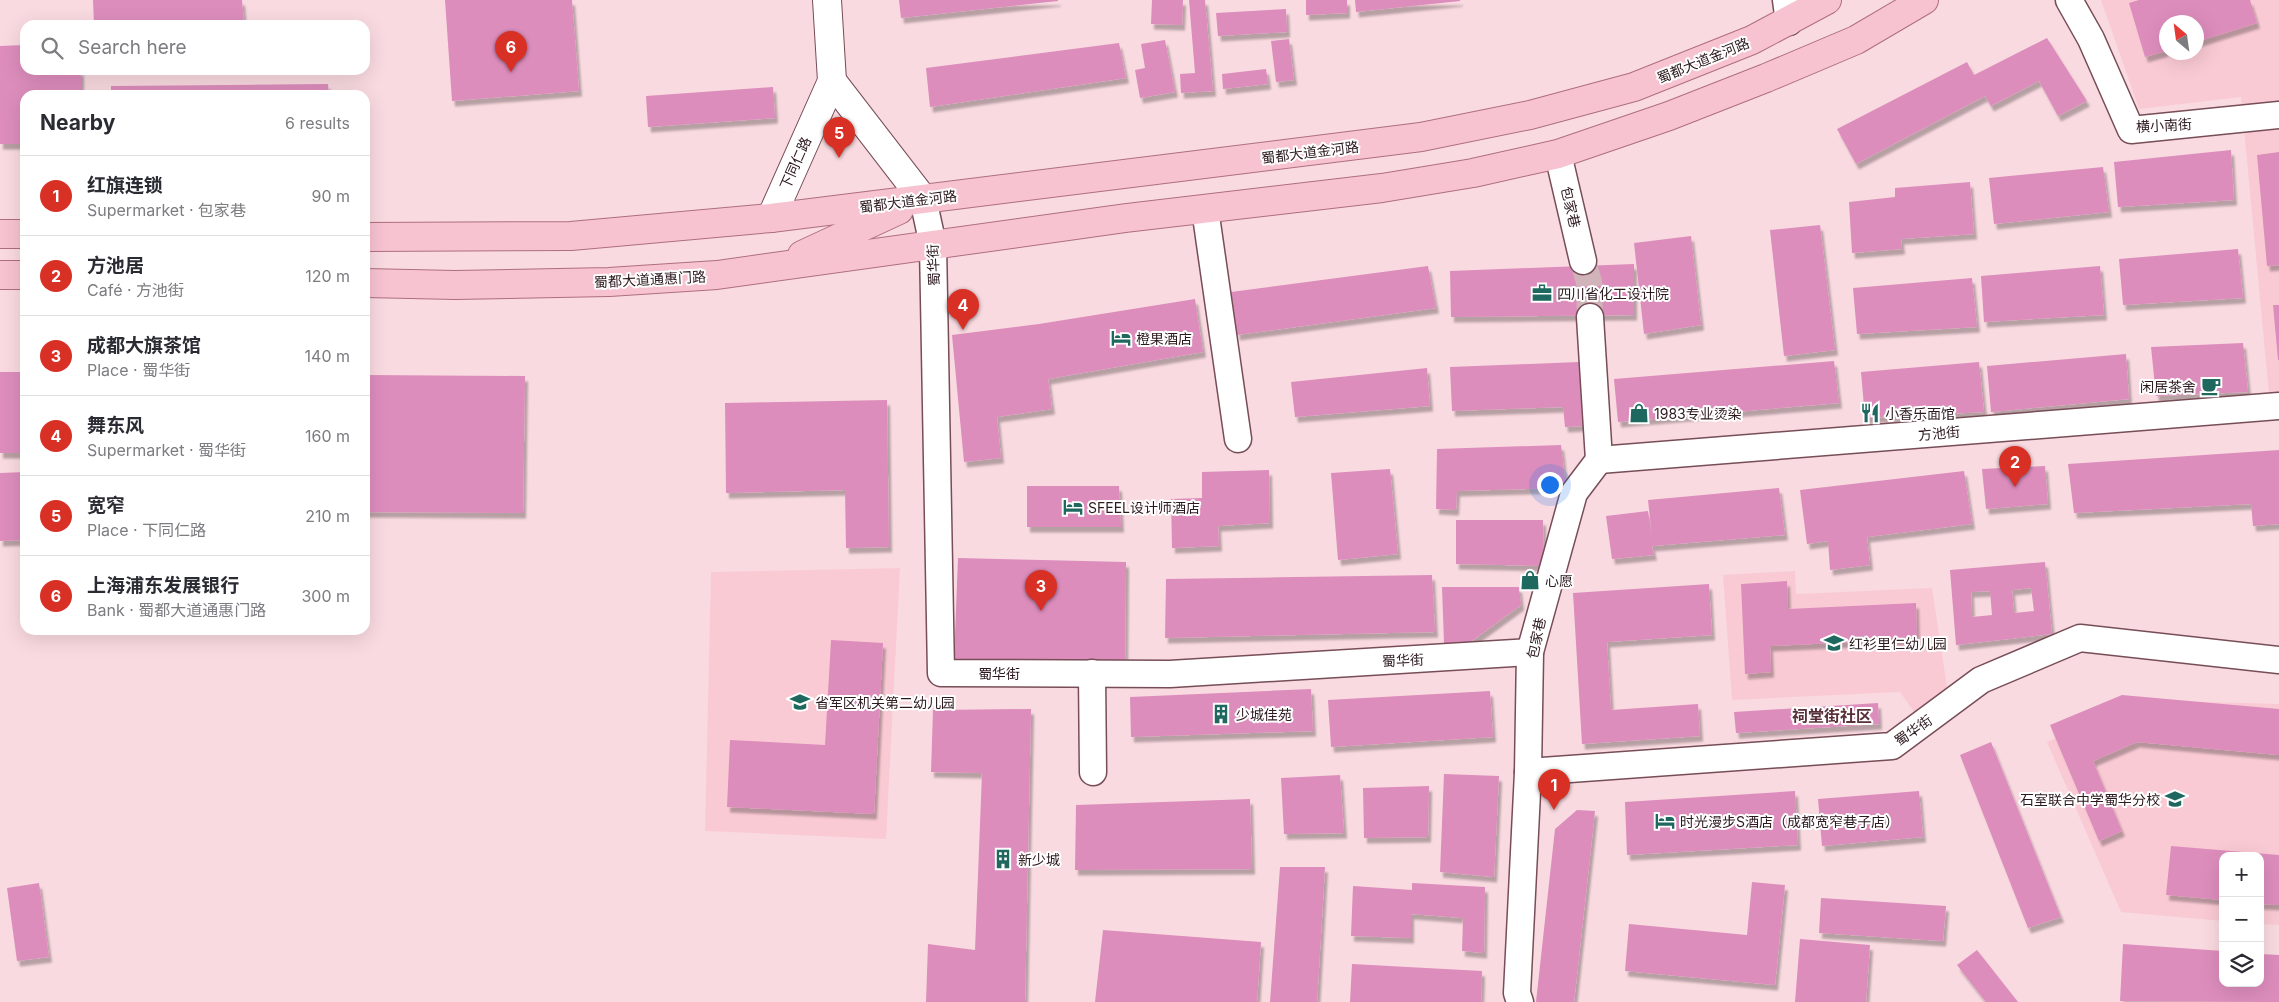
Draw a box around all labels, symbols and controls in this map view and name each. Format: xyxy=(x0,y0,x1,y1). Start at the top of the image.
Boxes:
north arrow xyxy=(2159,15,2204,60)
search box xyxy=(20,20,370,75)
pin: 6 xyxy=(495,31,527,72)
icon: search xyxy=(38,34,66,62)
street label: 蜀都大道金河路 xyxy=(1654,34,1752,86)
text: Search here xyxy=(78,36,187,59)
text: Nearby xyxy=(40,110,115,135)
text: 6 results xyxy=(285,113,350,133)
street label: 横小南街 xyxy=(2136,115,2192,135)
pin: 5 xyxy=(823,117,855,158)
street label: 下同仁路 xyxy=(776,134,814,192)
street label: 蜀都大道金河路 xyxy=(1260,138,1360,166)
text: 红旗连锁 xyxy=(87,174,163,197)
street label: 包家巷 xyxy=(1558,185,1584,229)
text: 1 xyxy=(53,186,59,206)
text: 90 m xyxy=(311,186,350,206)
street label: 蜀都大道金河路 xyxy=(858,187,958,215)
text: Supermarket · 包家巷 xyxy=(87,200,246,220)
street label: 蜀华街 xyxy=(923,244,943,286)
text: 方池居 xyxy=(87,254,144,277)
text: 2 xyxy=(51,266,61,286)
text: 120 m xyxy=(305,266,350,286)
street label: 蜀都大道通惠门路 xyxy=(594,268,706,290)
text: Café · 方池街 xyxy=(87,280,184,300)
office icon: 四川省化工设计院 xyxy=(1531,282,1553,304)
place label: 四川省化工设计院 xyxy=(1557,285,1669,302)
pin: 4 xyxy=(947,289,979,330)
hotel icon: 橙果酒店 xyxy=(1110,327,1132,349)
place label: 橙果酒店 xyxy=(1136,330,1192,347)
text: 成都大旗茶馆 xyxy=(87,334,201,357)
text: 3 xyxy=(51,346,61,366)
text: 140 m xyxy=(305,346,350,366)
text: Place · 蜀华街 xyxy=(87,360,190,380)
cafe icon: 闲居茶舍 xyxy=(2200,375,2222,397)
place label: 闲居茶舍 xyxy=(2140,378,2196,395)
shop icon: 1983专业烫染 xyxy=(1628,402,1650,424)
restaurant icon: 小香乐面馆 xyxy=(1859,402,1881,424)
place label: 1983专业烫染 xyxy=(1654,405,1742,422)
place label: 小香乐面馆 xyxy=(1885,405,1955,422)
text: 舞东风 xyxy=(87,414,144,437)
street label: 方池街 xyxy=(1917,423,1961,443)
text: 4 xyxy=(51,426,61,446)
text: 160 m xyxy=(305,426,350,446)
text: Supermarket · 蜀华街 xyxy=(87,440,246,460)
pin: 2 xyxy=(1999,446,2031,487)
your location xyxy=(1537,472,1563,498)
text: 宽窄 xyxy=(87,494,125,517)
hotel icon: SFEEL设计师酒店 xyxy=(1062,496,1084,518)
place label: SFEEL设计师酒店 xyxy=(1088,499,1200,516)
text: 5 xyxy=(51,506,61,526)
text: 210 m xyxy=(305,506,350,526)
text: Place · 下同仁路 xyxy=(87,520,206,540)
shop icon: 心愿 xyxy=(1519,569,1541,591)
pin: 3 xyxy=(1025,570,1057,611)
place label: 心愿 xyxy=(1545,572,1573,589)
text: 上海浦东发展银行 xyxy=(87,574,239,597)
text: 6 xyxy=(51,586,61,606)
text: 300 m xyxy=(301,586,350,606)
text: Bank · 蜀都大道通惠门路 xyxy=(87,600,266,620)
street label: 包家巷 xyxy=(1523,616,1549,660)
school or university icon: 红衫里仁幼儿园 xyxy=(1823,632,1845,654)
place label: 红衫里仁幼儿园 xyxy=(1849,635,1947,652)
street label: 蜀华街 xyxy=(1382,650,1424,670)
street label: 蜀华街 xyxy=(978,665,1020,682)
school or university icon: 省军区机关第二幼儿园 xyxy=(789,691,811,713)
place label: 省军区机关第二幼儿园 xyxy=(815,694,955,711)
building icon: 少城佳苑 xyxy=(1210,703,1232,725)
place label: 少城佳苑 xyxy=(1236,706,1292,723)
district label: 祠堂街社区 xyxy=(1792,706,1872,726)
street label: 蜀华街 xyxy=(1891,711,1935,749)
pin: 1 xyxy=(1538,769,1570,810)
school or university icon: 石室联合中学蜀华分校 xyxy=(2164,788,2186,810)
place label: 石室联合中学蜀华分校 xyxy=(2020,791,2160,808)
hotel icon: 时光漫步S酒店（成都宽窄巷子店） xyxy=(1654,810,1676,832)
place label: 时光漫步S酒店（成都宽窄巷子店） xyxy=(1680,813,1899,830)
building icon: 新少城 xyxy=(992,848,1014,870)
place label: 新少城 xyxy=(1018,851,1060,868)
map controls xyxy=(2219,852,2264,987)
button: + xyxy=(2219,852,2264,897)
button: − xyxy=(2219,897,2264,942)
button: layers xyxy=(2219,942,2264,987)

